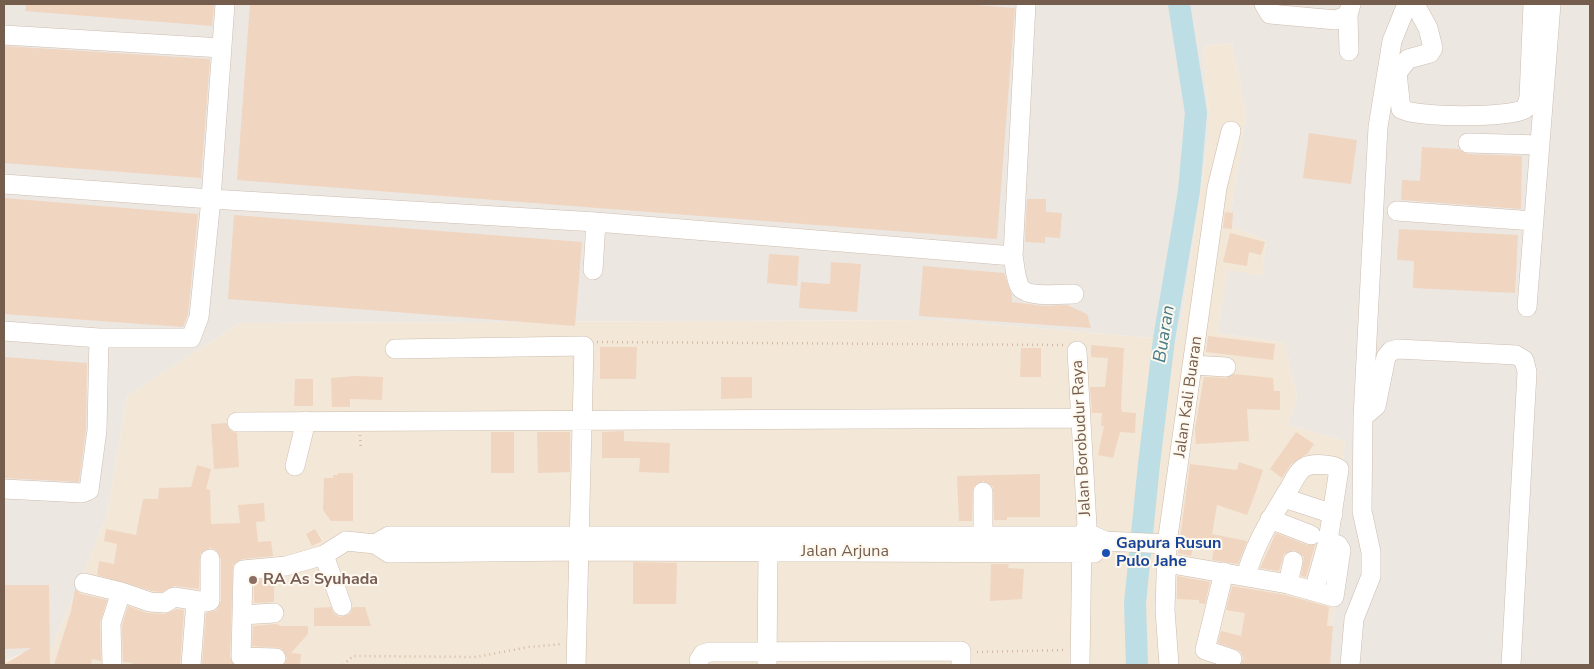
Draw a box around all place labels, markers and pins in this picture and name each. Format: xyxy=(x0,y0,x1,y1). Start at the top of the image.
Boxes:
place label: Gapura Rusun Pulo Jahe xyxy=(1116,534,1221,572)
marker: Gapura Rusun Pulo Jahe xyxy=(1100,547,1112,559)
place label: RA As Syuhada xyxy=(263,570,378,590)
marker: RA As Syuhada xyxy=(247,574,259,586)

